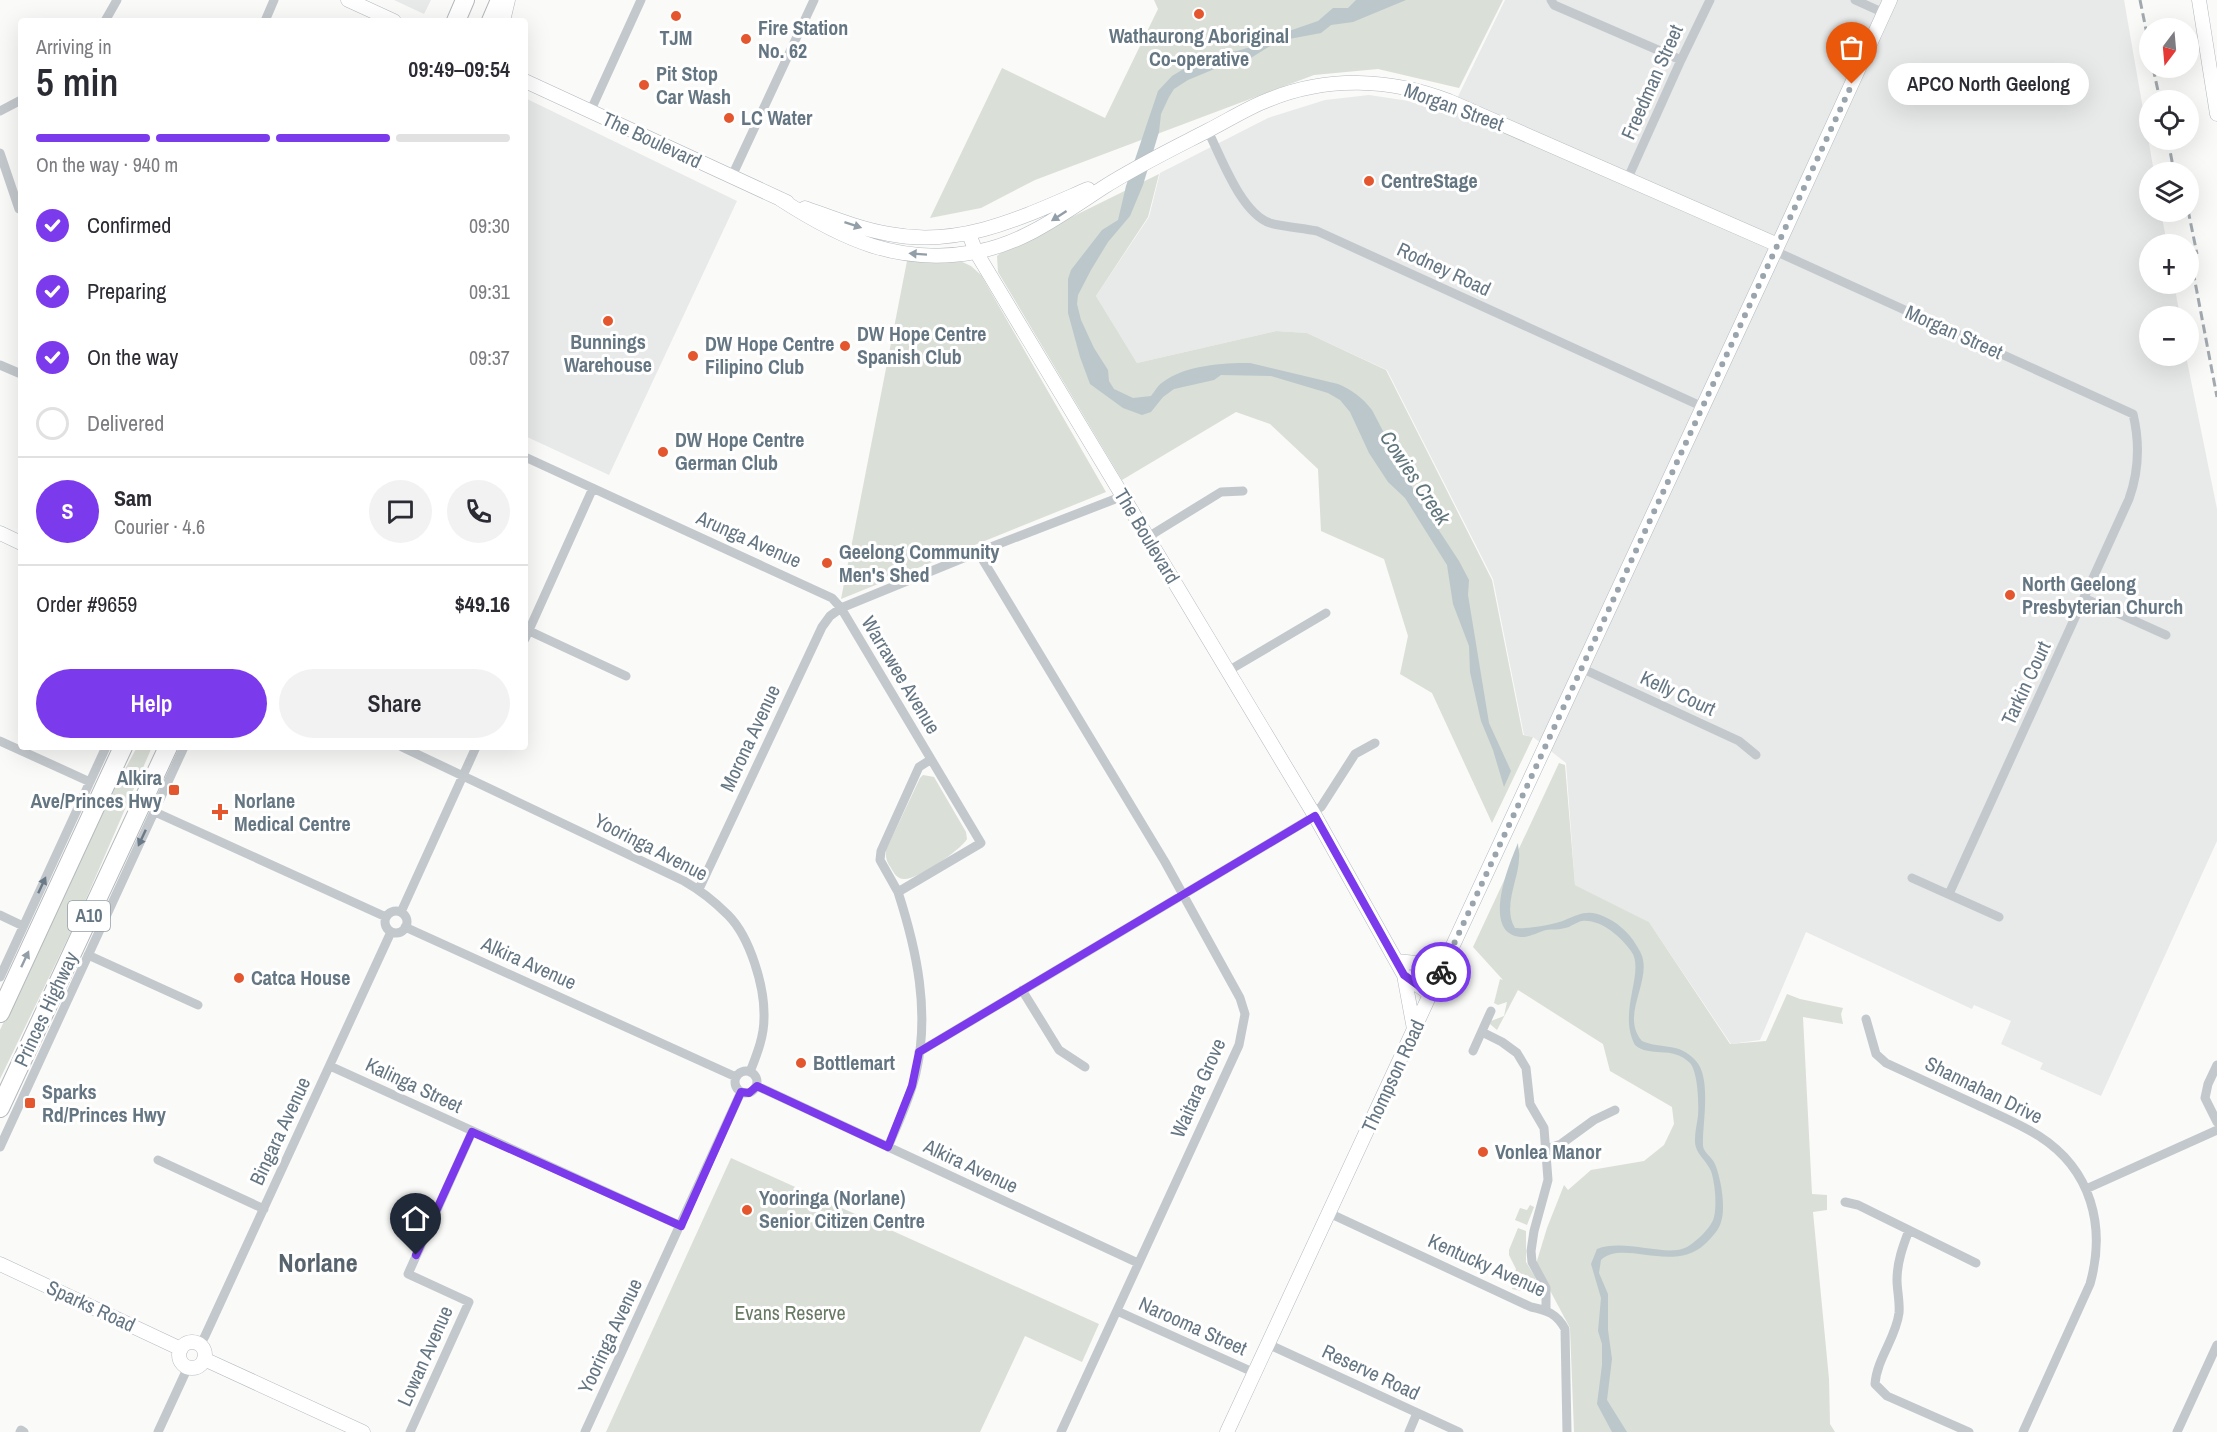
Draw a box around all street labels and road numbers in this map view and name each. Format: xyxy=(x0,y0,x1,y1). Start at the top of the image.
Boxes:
street label: Freedman Street xyxy=(1614,20,1689,143)
street label: Morgan Street xyxy=(1401,76,1508,137)
street label: The Boulevard xyxy=(598,105,706,174)
street label: Rodney Road xyxy=(1393,235,1495,302)
street label: Morgan Street xyxy=(1901,298,2008,365)
street label: The Boulevard xyxy=(1108,483,1186,588)
street label: Arunga Avenue xyxy=(692,503,806,574)
street label: Warrawee Avenue xyxy=(856,611,947,739)
street label: Tarkin Court xyxy=(1994,636,2057,729)
street label: Kelly Court xyxy=(1636,663,1721,722)
street label: Morona Avenue xyxy=(713,680,786,795)
street label: Yooringa Avenue xyxy=(590,806,713,887)
road number: A10 xyxy=(68,901,110,931)
street label: Alkira Avenue xyxy=(477,929,581,995)
street label: Princes Highway xyxy=(7,946,84,1071)
street label: Thompson Road xyxy=(1355,1015,1430,1136)
street label: Waitara Grove xyxy=(1164,1034,1231,1142)
street label: Shannahan Drive xyxy=(1921,1049,2047,1130)
street label: Kalinga Street xyxy=(361,1050,467,1119)
street label: Bingara Avenue xyxy=(243,1072,316,1189)
street label: Alkira Avenue xyxy=(919,1132,1023,1199)
street label: Kentucky Avenue xyxy=(1424,1226,1550,1303)
street label: Sparks Road xyxy=(43,1273,140,1338)
street label: Yooringa Avenue xyxy=(571,1274,648,1398)
street label: Narooma Street xyxy=(1135,1290,1252,1362)
street label: Lowan Avenue xyxy=(390,1301,459,1410)
street label: Reserve Road xyxy=(1318,1337,1424,1406)

